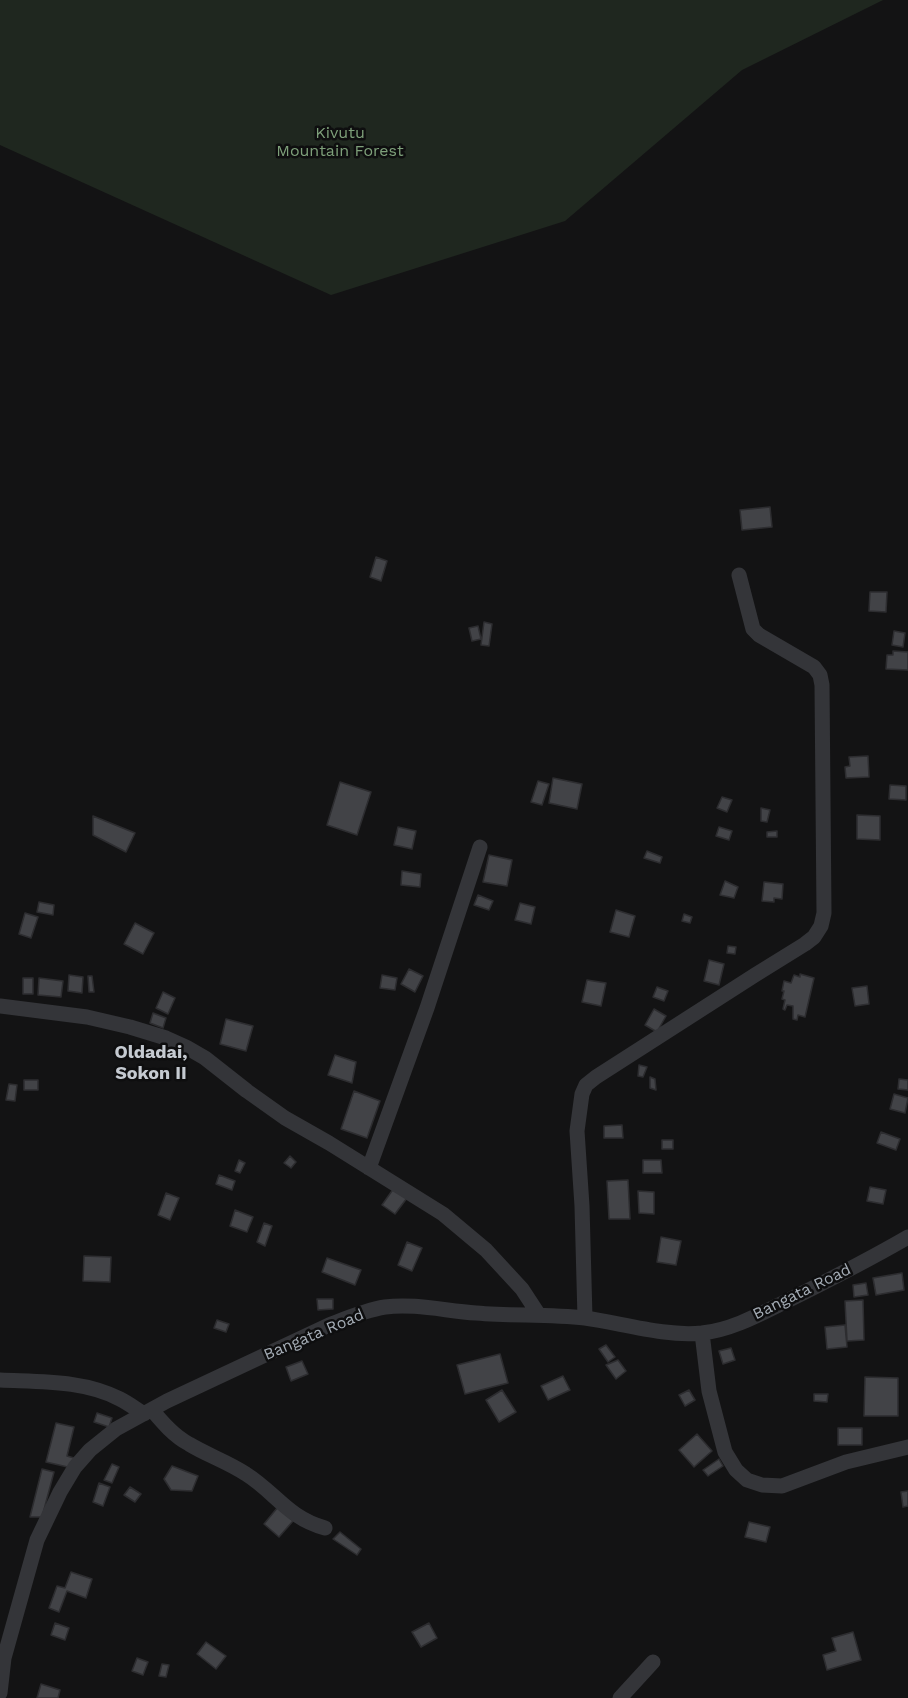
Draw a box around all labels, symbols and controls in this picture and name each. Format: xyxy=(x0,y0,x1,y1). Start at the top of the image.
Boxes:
park label: Kivutu Mountain Forest xyxy=(276,123,404,161)
district label: Oldadai, Sokon II xyxy=(115,1042,187,1084)
street label: Bangata Road xyxy=(750,1260,854,1324)
street label: Bangata Road xyxy=(261,1305,367,1365)

